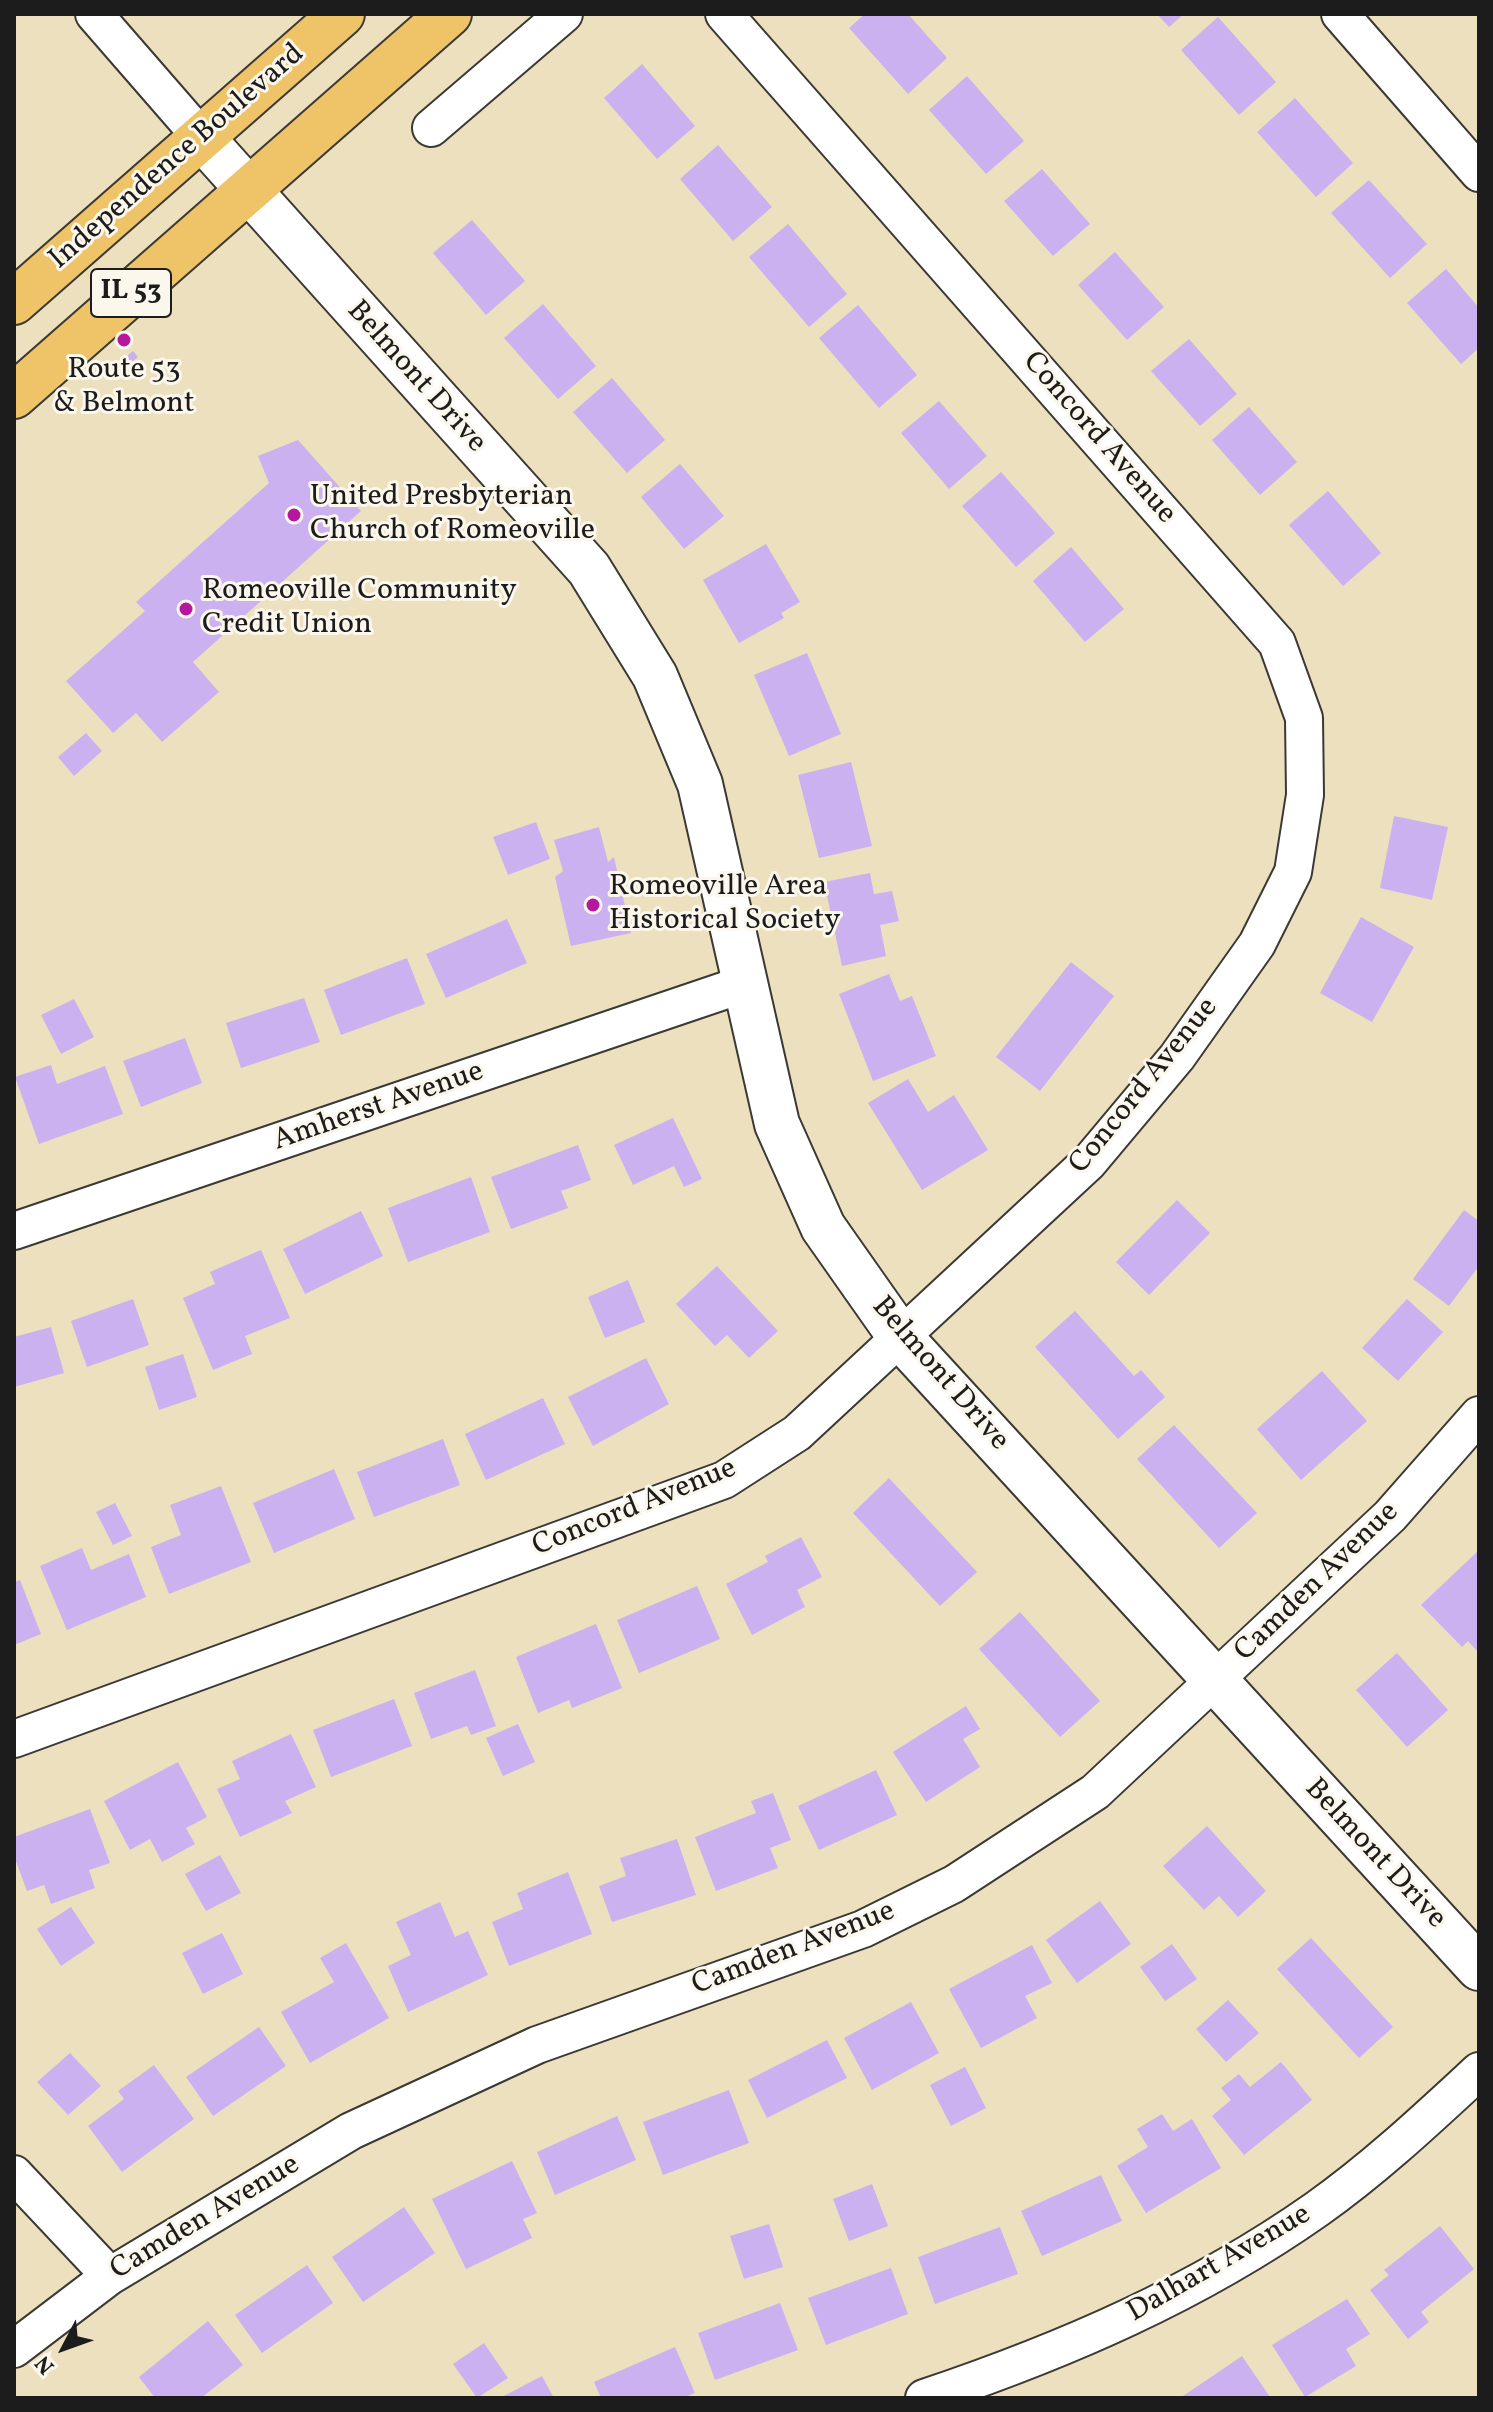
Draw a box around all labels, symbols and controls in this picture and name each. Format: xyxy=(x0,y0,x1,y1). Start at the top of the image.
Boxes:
street label: Independence Boulevard xyxy=(43,37,313,279)
road number: IL 53 xyxy=(91,269,171,317)
street label: Belmont Drive xyxy=(337,295,493,461)
marker: Route 53 & Belmont xyxy=(115,331,133,349)
street label: Concord Avenue xyxy=(1013,346,1183,532)
place label: Route 53 & Belmont xyxy=(53,353,195,424)
place label: United Presbyterian Church of Romeoville xyxy=(310,480,595,550)
marker: United Presbyterian Church of Romeoville xyxy=(285,506,303,524)
place label: Romeoville Community Credit Union xyxy=(202,574,517,644)
marker: Romeoville Community Credit Union xyxy=(177,600,195,618)
place label: Romeoville Area Historical Society xyxy=(609,870,841,940)
marker: Romeoville Area Historical Society xyxy=(584,896,602,914)
street label: Concord Avenue xyxy=(1063,992,1227,1182)
street label: Amherst Avenue xyxy=(269,1055,489,1161)
street label: Belmont Drive xyxy=(862,1291,1016,1459)
street label: Concord Avenue xyxy=(528,1452,742,1566)
street label: Camden Avenue xyxy=(1228,1496,1408,1670)
street label: Belmont Drive xyxy=(1295,1772,1453,1938)
street label: Camden Avenue xyxy=(688,1895,900,2005)
street label: Camden Avenue xyxy=(105,2148,307,2290)
street label: Dalhart Avenue xyxy=(1122,2198,1318,2332)
north arrow xyxy=(24,2308,104,2388)
text: N xyxy=(29,2348,62,2380)

